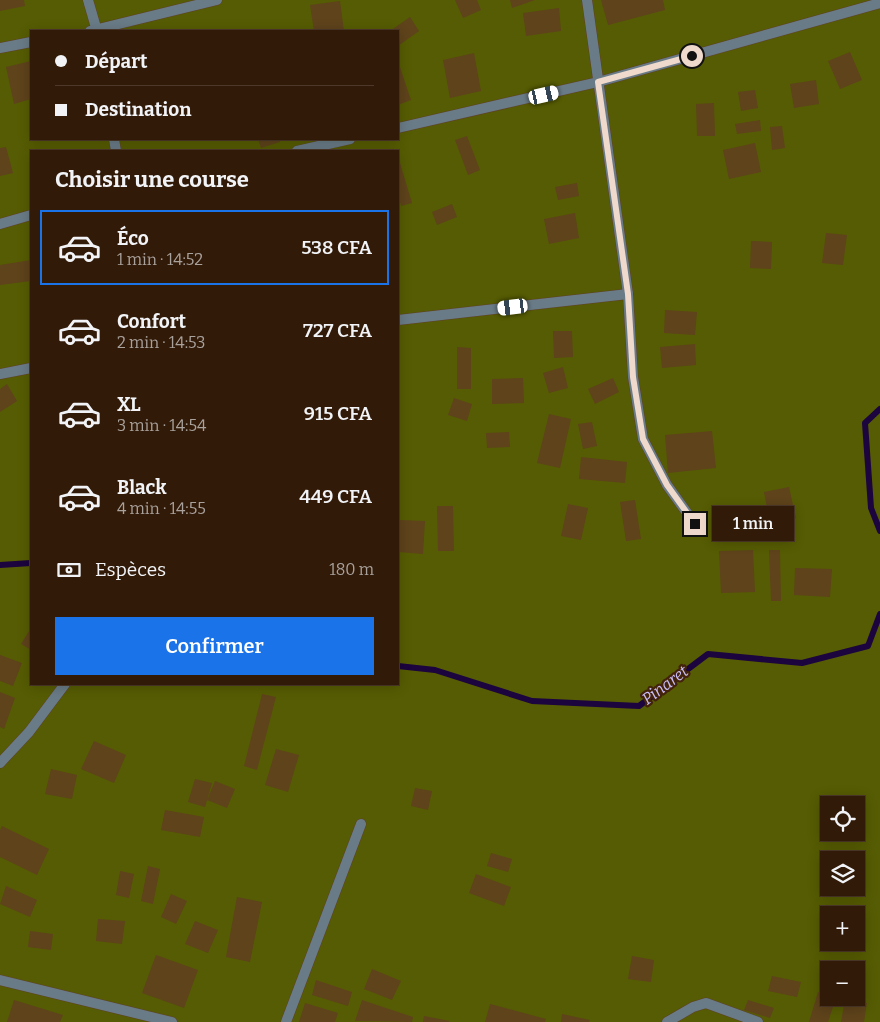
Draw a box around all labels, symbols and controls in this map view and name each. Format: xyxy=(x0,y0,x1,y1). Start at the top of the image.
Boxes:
route start xyxy=(681,45,703,67)
text: Départ xyxy=(85,50,148,73)
car xyxy=(527,84,560,106)
text: Destination xyxy=(85,98,191,121)
text: Choisir une course xyxy=(55,166,249,193)
icon: car xyxy=(57,225,102,270)
text: Éco xyxy=(117,227,149,250)
text: 538 CFA xyxy=(301,236,372,259)
text: 1 min · 14:52 xyxy=(117,250,203,269)
car xyxy=(497,298,528,316)
icon: car xyxy=(57,308,102,353)
text: Confort xyxy=(117,310,186,333)
text: 727 CFA xyxy=(303,319,372,342)
text: 2 min · 14:53 xyxy=(117,333,205,352)
icon: car xyxy=(57,391,102,436)
text: XL xyxy=(117,393,141,416)
text: 915 CFA xyxy=(304,402,372,425)
text: 3 min · 14:54 xyxy=(117,416,206,435)
icon: car xyxy=(57,474,102,519)
text: Black xyxy=(117,476,167,499)
text: 449 CFA xyxy=(299,485,372,508)
text: 4 min · 14:55 xyxy=(117,499,206,518)
callout: 1 min xyxy=(712,506,795,542)
route end xyxy=(684,513,706,535)
text: 1 min xyxy=(733,514,773,533)
icon: cash xyxy=(55,556,83,584)
text: Espèces xyxy=(95,558,166,581)
text: 180 m xyxy=(329,560,374,579)
button: Confirmer xyxy=(55,617,374,675)
water label: Pinaret xyxy=(638,661,692,708)
map controls xyxy=(820,796,865,1006)
button: locate xyxy=(820,796,865,841)
button: layers xyxy=(820,851,865,896)
button: + xyxy=(820,906,865,951)
button: − xyxy=(820,961,865,1006)

